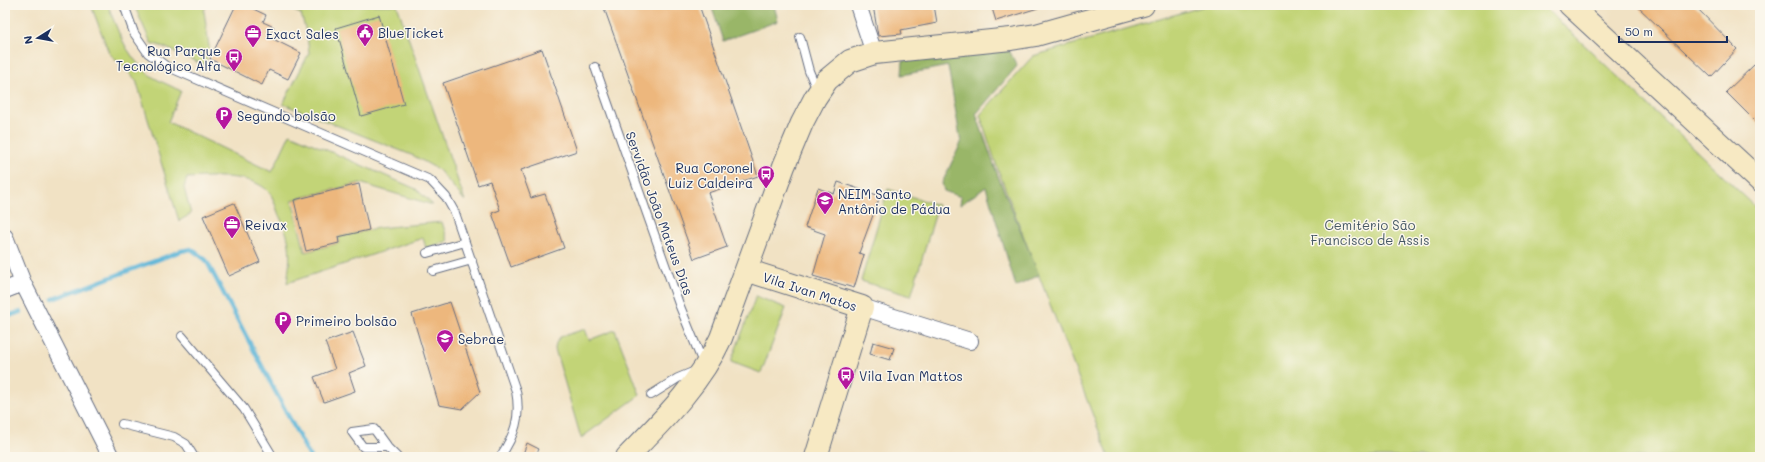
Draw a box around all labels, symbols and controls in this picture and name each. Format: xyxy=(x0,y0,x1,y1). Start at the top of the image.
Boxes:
north arrow xyxy=(18,18,58,58)
scale bar xyxy=(1619,18,1727,44)
public building icon: BlueTicket xyxy=(355,22,375,47)
office icon: Exact Sales xyxy=(243,23,263,48)
text: 50 m xyxy=(1625,23,1653,39)
place label: BlueTicket xyxy=(378,24,444,41)
place label: Exact Sales xyxy=(266,25,339,42)
text: N xyxy=(20,34,36,46)
place label: Rua Parque Tecnológico Alfa xyxy=(116,42,221,74)
bus stop icon: Rua Parque Tecnológico Alfa xyxy=(224,47,244,72)
parking icon: Segundo bolsão xyxy=(214,105,234,130)
place label: Segundo bolsão xyxy=(237,107,336,124)
street label: Servidão João Mateus Dias xyxy=(622,129,698,297)
place label: Rua Coronel Luiz Caldeira xyxy=(668,159,753,191)
bus stop icon: Rua Coronel Luiz Caldeira xyxy=(756,164,776,189)
place label: NEIM Santo Antônio de Pádua xyxy=(838,185,951,217)
school or university icon: NEIM Santo Antônio de Pádua xyxy=(815,190,835,215)
office icon: Reivax xyxy=(222,214,242,239)
place label: Reivax xyxy=(245,216,287,233)
park label: Cemitério São Francisco de Assis xyxy=(1311,216,1429,248)
street label: Vila Ivan Matos xyxy=(761,268,859,314)
parking icon: Primeiro bolsão xyxy=(273,310,293,335)
place label: Primeiro bolsão xyxy=(296,312,397,329)
school or university icon: Sebrae xyxy=(435,328,455,353)
place label: Sebrae xyxy=(458,330,504,347)
bus stop icon: Vila Ivan Mattos xyxy=(836,365,856,390)
place label: Vila Ivan Mattos xyxy=(859,367,963,384)

